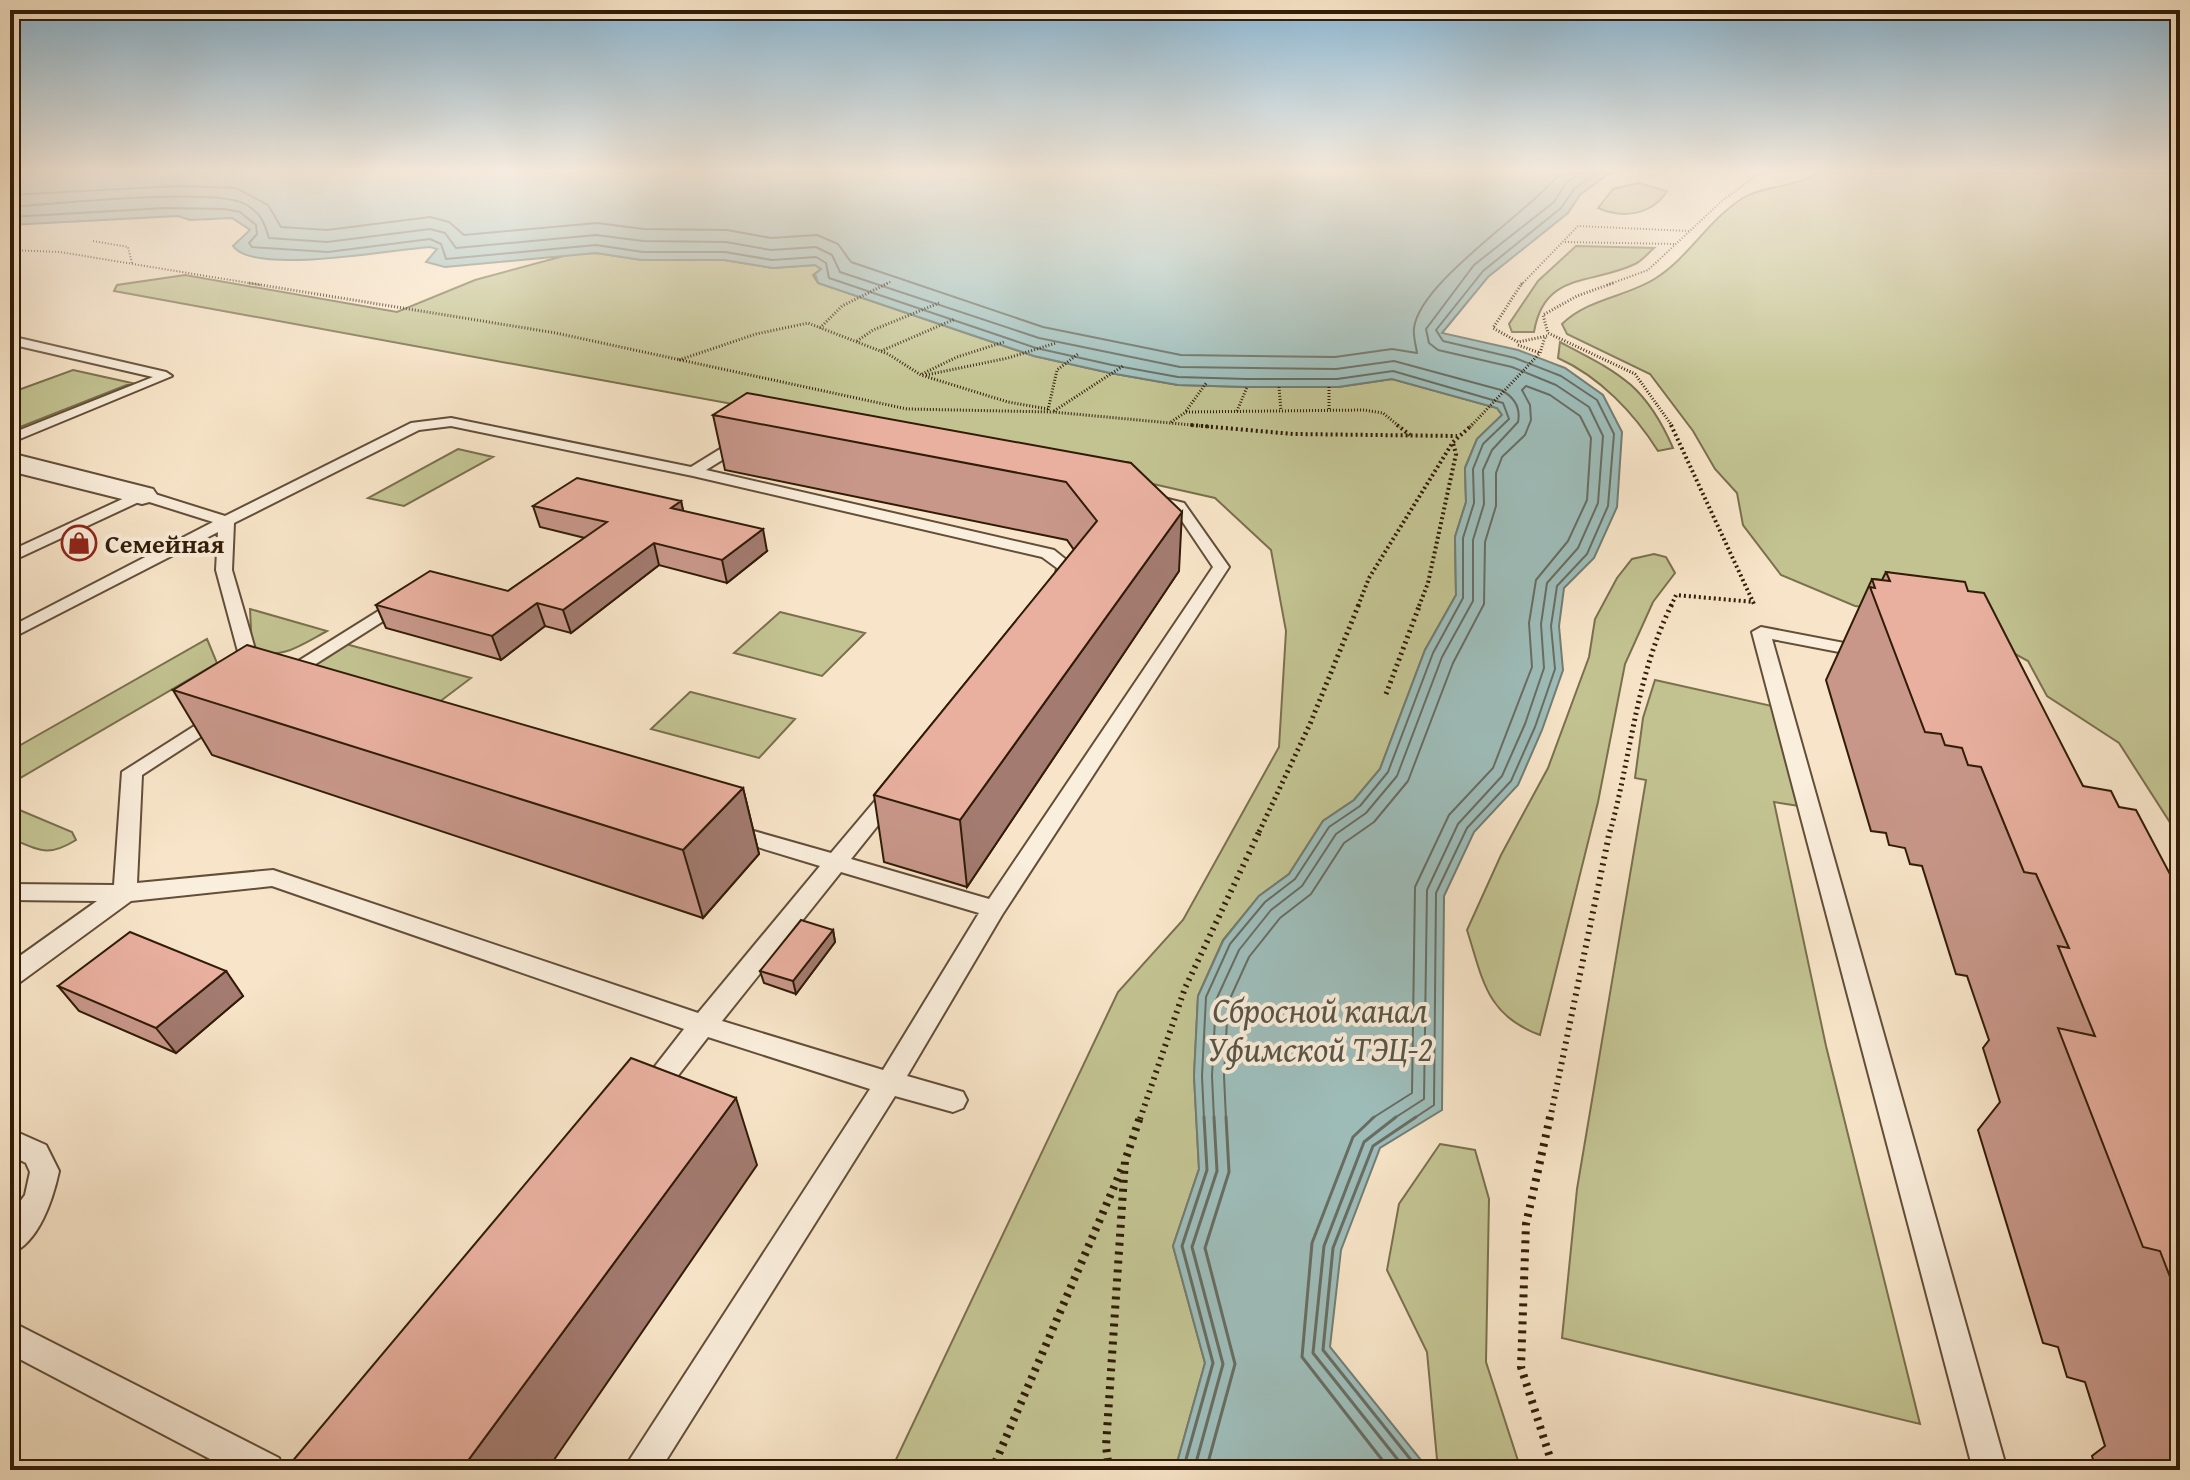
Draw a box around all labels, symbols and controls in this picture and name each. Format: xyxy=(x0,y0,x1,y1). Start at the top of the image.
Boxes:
shop icon: Семейная xyxy=(60,524,98,562)
place label: Семейная xyxy=(105,524,224,563)
water label: Сбросной канал Уфимской ТЭЦ-2 xyxy=(1207,985,1433,1073)

